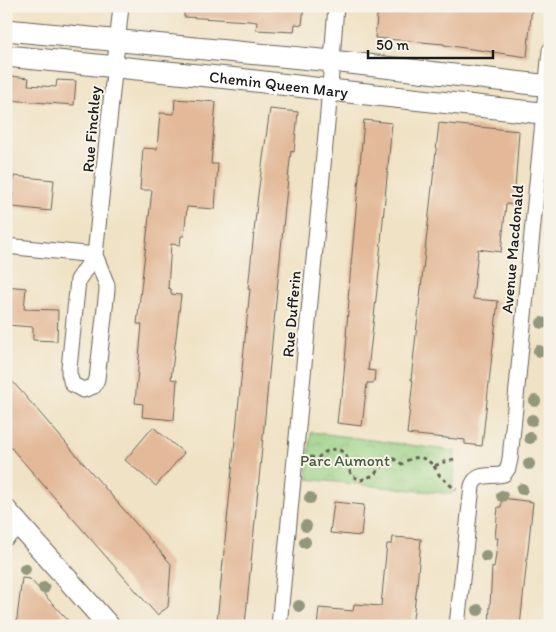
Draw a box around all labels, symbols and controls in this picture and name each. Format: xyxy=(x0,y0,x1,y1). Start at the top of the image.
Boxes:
scale bar xyxy=(368,28,494,60)
text: 50 m xyxy=(376,36,409,54)
street label: Chemin Queen Mary xyxy=(208,67,349,102)
street label: Rue Finchley xyxy=(78,85,105,173)
street label: Avenue Macdonald xyxy=(497,184,528,314)
street label: Rue Dufferin xyxy=(278,269,305,358)
park label: Parc Aumont xyxy=(300,451,390,470)

